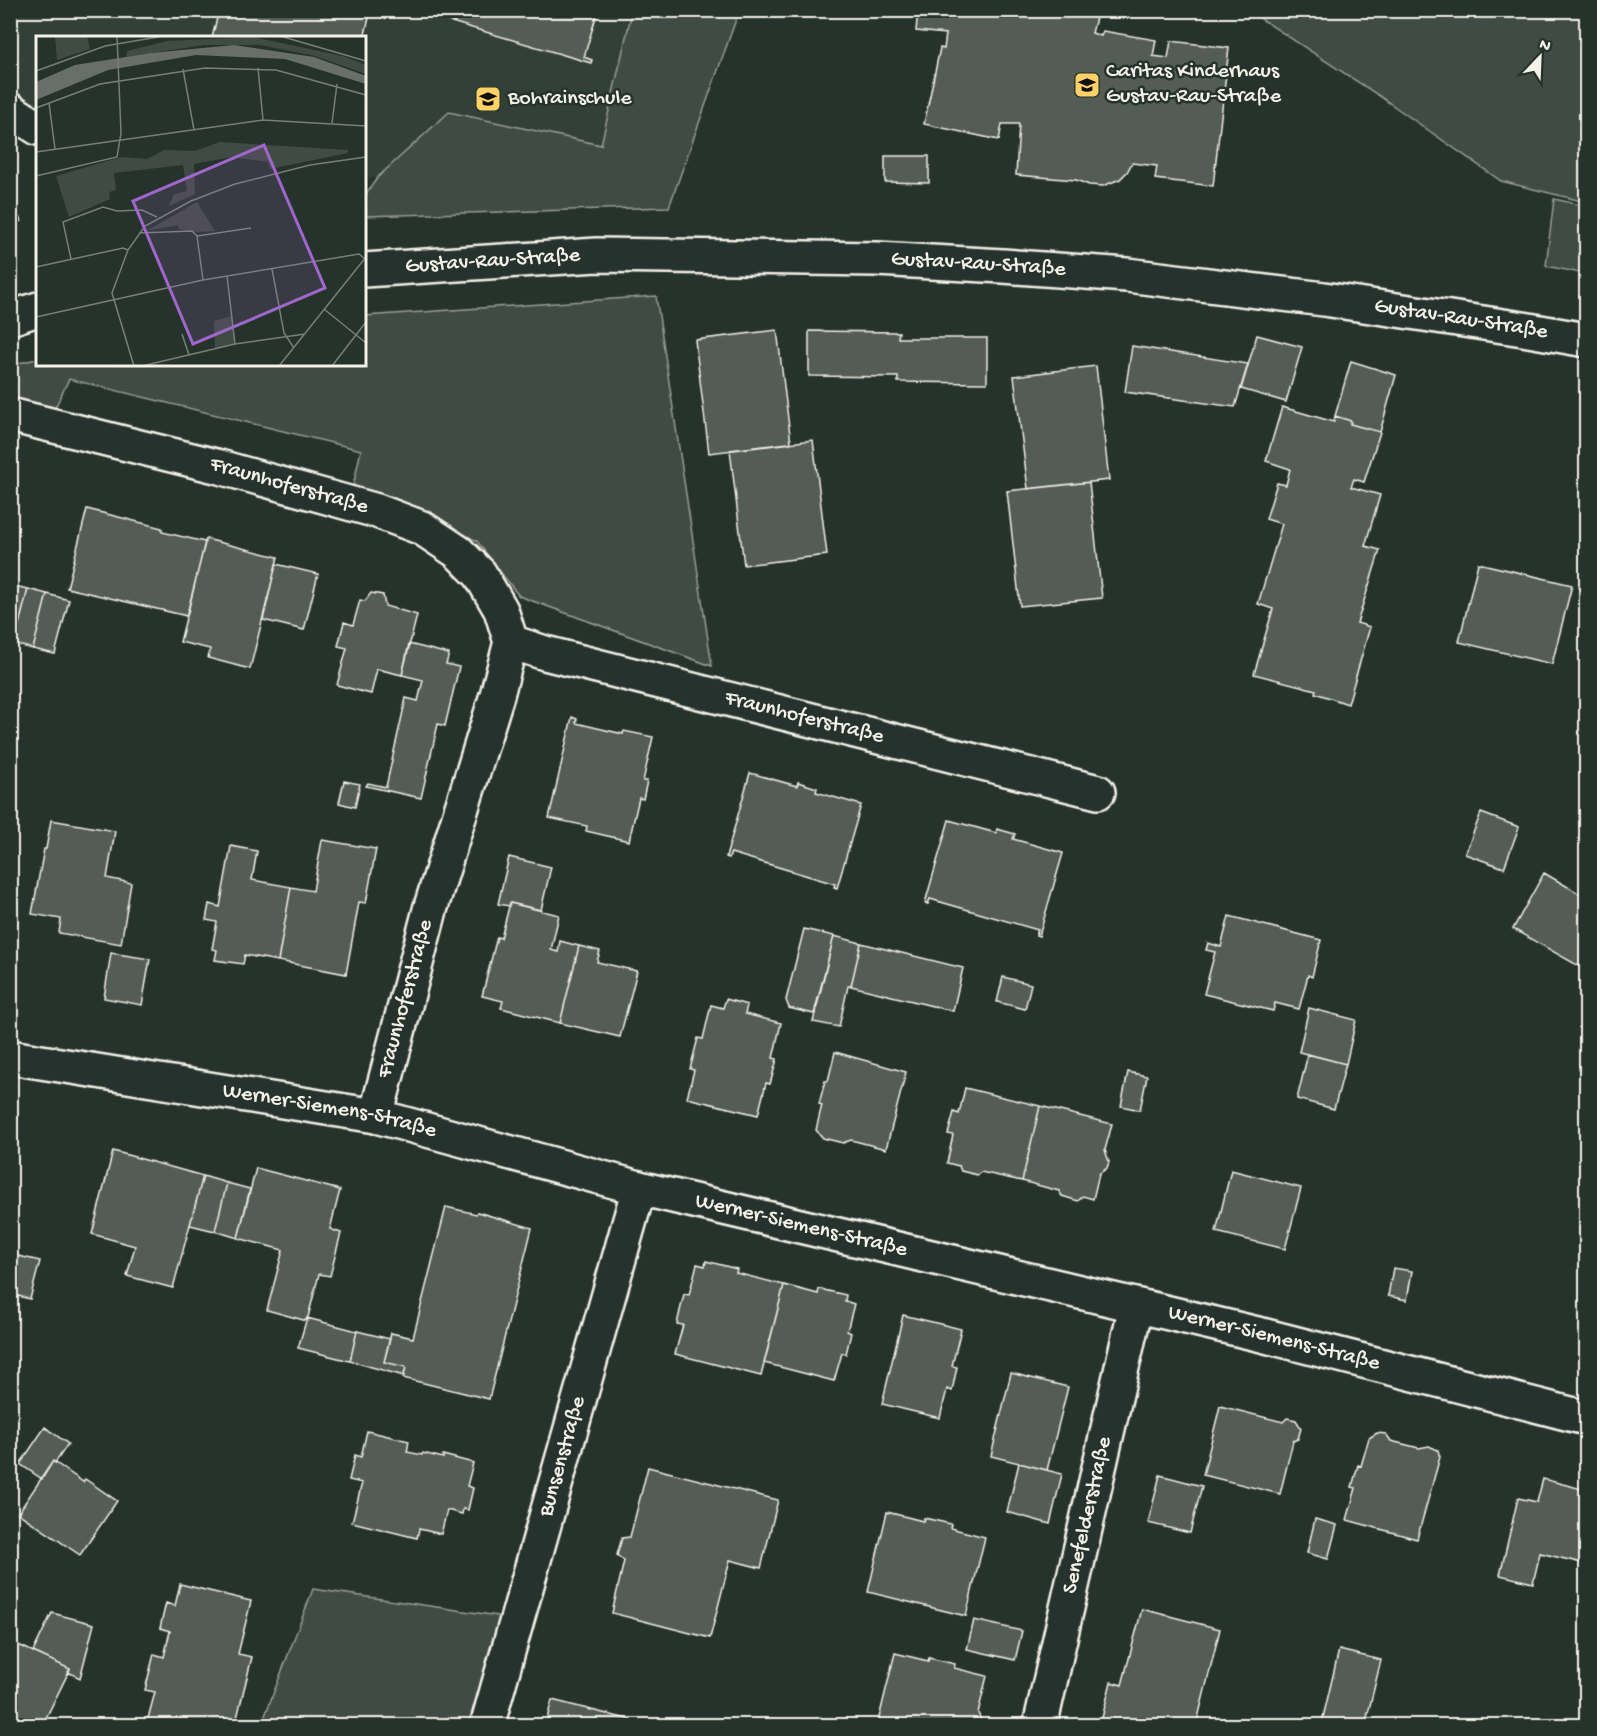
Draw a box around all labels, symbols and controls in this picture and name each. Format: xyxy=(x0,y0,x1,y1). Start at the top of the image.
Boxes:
north arrow xyxy=(1510,27,1570,87)
inset map xyxy=(36,36,366,366)
text: N xyxy=(1536,36,1554,57)
place label: Caritas Kinderhaus Gustav-Rau-Straße xyxy=(1106,59,1282,110)
school or university icon: Caritas Kinderhaus Gustav-Rau-Straße xyxy=(1072,70,1102,100)
school or university icon: Bohrainschule xyxy=(473,84,503,114)
place label: Bohrainschule xyxy=(507,86,632,112)
street label: Gustav-Rau-Straße xyxy=(405,243,582,280)
street label: Gustav-Rau-Straße xyxy=(890,247,1067,284)
street label: Gustav-Rau-Straße xyxy=(1372,294,1550,346)
street label: Fraunhoferstraße xyxy=(206,452,372,521)
street label: Fraunhoferstraße xyxy=(721,685,887,751)
street label: Fraunhoferstraße xyxy=(372,916,440,1082)
street label: Werner-Siemens-Straße xyxy=(221,1078,440,1145)
street label: Werner-Siemens-Straße xyxy=(692,1189,910,1264)
street label: Werner-Siemens-Straße xyxy=(1165,1300,1383,1378)
street label: Bunsenstraße xyxy=(534,1393,593,1521)
street label: Senefelderstraße xyxy=(1058,1434,1119,1596)

